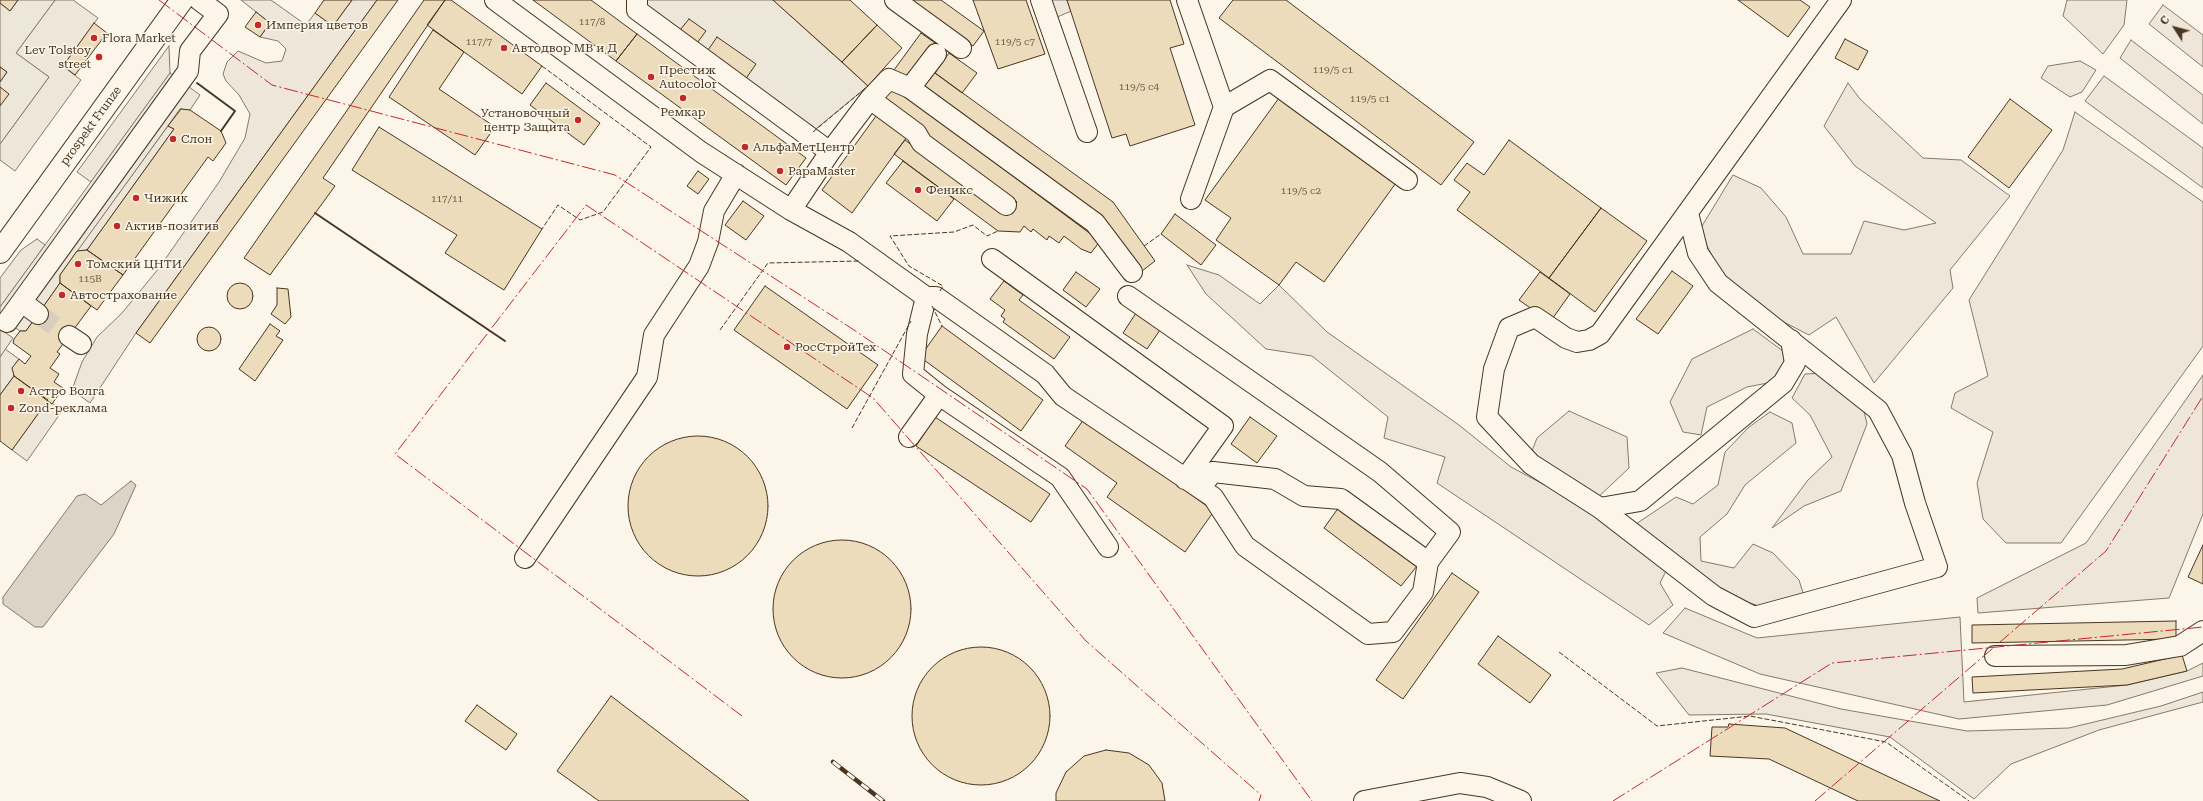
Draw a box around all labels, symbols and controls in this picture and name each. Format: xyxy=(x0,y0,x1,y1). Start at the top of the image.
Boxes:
north arrow xyxy=(2155,8,2195,48)
text: С xyxy=(2157,14,2172,28)
house number: 117/8 xyxy=(579,16,605,28)
place label: Империя цветов xyxy=(266,18,368,32)
marker: Империя цветов xyxy=(253,20,263,30)
place label: Flora Market xyxy=(102,31,176,45)
marker: Flora Market xyxy=(89,33,99,43)
house number: 117/7 xyxy=(466,36,492,48)
house number: 119/5 с7 xyxy=(995,36,1035,48)
place label: Автодвор МВ и Д xyxy=(512,41,617,55)
place label: Lev Tolstoy street xyxy=(24,43,91,71)
marker: Автодвор МВ и Д xyxy=(499,43,509,53)
marker: Lev Tolstoy street xyxy=(94,52,104,62)
place label: Престиж Autocolor xyxy=(659,63,717,91)
house number: 119/5 с1 xyxy=(1313,64,1353,76)
marker: Престиж Autocolor xyxy=(646,72,656,82)
house number: 119/5 с4 xyxy=(1119,81,1159,93)
street label: prospekt Frunze xyxy=(57,84,125,168)
marker: Ремкар xyxy=(678,93,688,103)
house number: 119/5 с1 xyxy=(1350,93,1390,105)
place label: Ремкар xyxy=(660,105,706,119)
place label: Установочный центр Защита xyxy=(481,106,570,134)
marker: Установочный центр Защита xyxy=(573,115,583,125)
place label: Слон xyxy=(181,132,212,146)
marker: Слон xyxy=(168,134,178,144)
place label: АльфаМетЦентр xyxy=(753,140,855,154)
marker: АльфаМетЦентр xyxy=(740,142,750,152)
place label: PapaMaster xyxy=(788,164,856,178)
marker: PapaMaster xyxy=(775,166,785,176)
place label: Феникс xyxy=(926,183,973,197)
marker: Феникс xyxy=(913,185,923,195)
house number: 119/5 с2 xyxy=(1281,185,1321,197)
place label: Чижик xyxy=(144,191,188,205)
marker: Чижик xyxy=(131,193,141,203)
house number: 117/11 xyxy=(431,193,463,205)
place label: Актив-позитив xyxy=(125,219,219,233)
marker: Актив-позитив xyxy=(112,221,122,231)
place label: Томский ЦНТИ xyxy=(86,257,182,271)
marker: Томский ЦНТИ xyxy=(73,259,83,269)
house number: 115В xyxy=(78,273,102,285)
place label: Автострахование xyxy=(70,288,177,302)
marker: Автострахование xyxy=(57,290,67,300)
place label: РосСтройТех xyxy=(795,340,876,354)
marker: РосСтройТех xyxy=(782,342,792,352)
place label: Астро Волга xyxy=(29,384,105,398)
marker: Астро Волга xyxy=(16,386,26,396)
place label: Zond-реклама xyxy=(19,401,107,415)
marker: Zond-реклама xyxy=(6,403,16,413)

